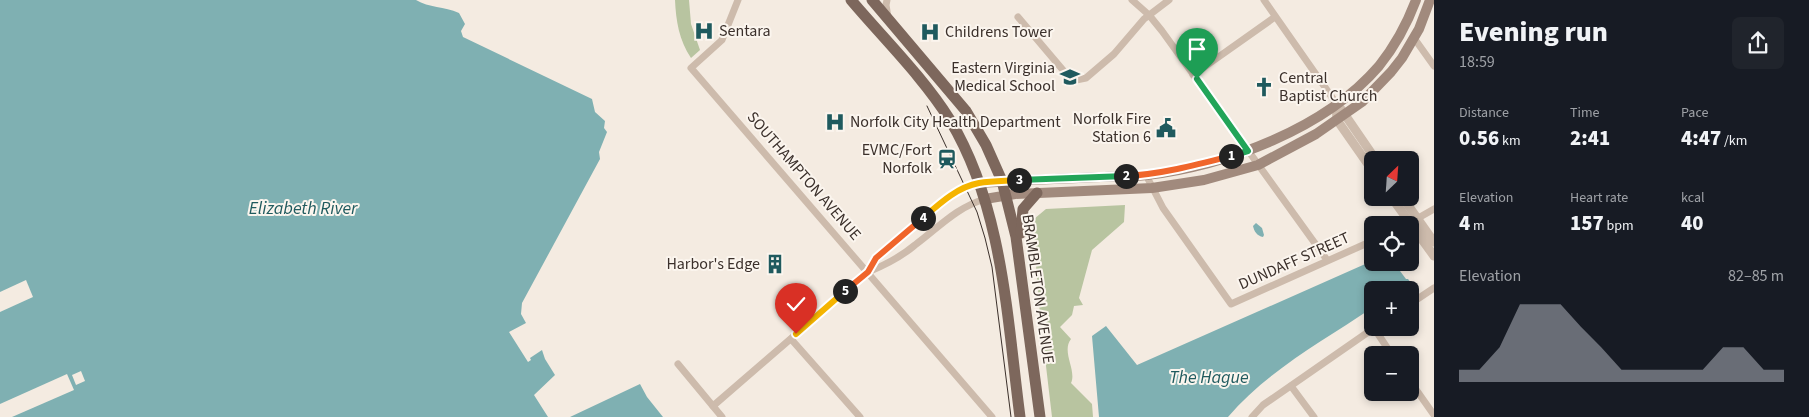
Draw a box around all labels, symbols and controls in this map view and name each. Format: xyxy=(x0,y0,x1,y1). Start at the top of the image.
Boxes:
text: Evening run xyxy=(1459,12,1608,52)
button: share xyxy=(1732,17,1784,69)
hospital icon: Sentara xyxy=(693,20,715,42)
place label: Sentara xyxy=(719,20,771,42)
hospital icon: Childrens Tower xyxy=(919,21,941,43)
place label: Childrens Tower xyxy=(945,21,1053,43)
pin xyxy=(1176,28,1218,79)
icon: arrive xyxy=(1183,35,1211,63)
text: 18:59 xyxy=(1459,51,1495,73)
place label: Eastern Virginia Medical School xyxy=(951,57,1055,97)
school or university icon: Eastern Virginia Medical School xyxy=(1059,66,1081,88)
place label: Central Baptist Church xyxy=(1279,67,1377,107)
church icon: Central Baptist Church xyxy=(1253,76,1275,98)
text: Distance xyxy=(1459,103,1509,123)
text: Time xyxy=(1570,103,1600,123)
text: Pace xyxy=(1681,103,1708,123)
street label: SOUTHAMPTON AVENUE xyxy=(742,107,866,245)
place label: Norfolk Fire Station 6 xyxy=(1073,108,1151,148)
hospital icon: Norfolk City Health Department xyxy=(824,111,846,133)
place label: Norfolk City Health Department xyxy=(850,111,1061,133)
public building icon: Norfolk Fire Station 6 xyxy=(1155,117,1177,139)
text: 0.56 xyxy=(1459,123,1499,153)
text: 2:41 xyxy=(1570,123,1610,153)
text: 4:47 xyxy=(1681,123,1721,153)
text: km xyxy=(1499,131,1521,151)
text: /km xyxy=(1721,131,1747,151)
place label: EVMC/Fort Norfolk xyxy=(862,139,933,179)
pin: 1 xyxy=(1218,144,1244,168)
text: 1 xyxy=(1228,146,1235,166)
station icon: EVMC/Fort Norfolk xyxy=(936,148,958,170)
north arrow xyxy=(1364,151,1419,206)
map controls xyxy=(1364,151,1419,401)
pin: 2 xyxy=(1114,164,1138,188)
text: 2 xyxy=(1123,166,1130,186)
pin: 3 xyxy=(1006,168,1032,192)
text: 3 xyxy=(1016,170,1023,190)
text: Elevation xyxy=(1459,188,1514,208)
text: Heart rate xyxy=(1570,188,1628,208)
text: kcal xyxy=(1681,188,1705,208)
water label: Elizabeth River xyxy=(249,196,358,221)
pin: 4 xyxy=(910,206,936,230)
text: 4 xyxy=(920,208,927,228)
text: 4 xyxy=(1459,208,1470,238)
text: 157 xyxy=(1570,208,1604,238)
text: 40 xyxy=(1681,208,1703,238)
street label: BRAMBLETON AVENUE xyxy=(1017,213,1059,365)
button: locate xyxy=(1364,216,1419,271)
text: m xyxy=(1470,216,1485,236)
text: bpm xyxy=(1604,216,1634,236)
street label: DUNDAFF STREET xyxy=(1235,227,1353,295)
place label: Harbor's Edge xyxy=(666,253,760,275)
building icon: Harbor's Edge xyxy=(764,253,786,275)
text: Elevation xyxy=(1459,265,1521,287)
text: 82–85 m xyxy=(1728,265,1784,287)
pin: 5 xyxy=(832,278,858,304)
text: 5 xyxy=(842,281,849,301)
button: + xyxy=(1364,281,1419,336)
pin xyxy=(775,283,817,334)
icon: check xyxy=(782,290,810,318)
button: − xyxy=(1364,346,1419,401)
water label: The Hague xyxy=(1169,365,1249,390)

